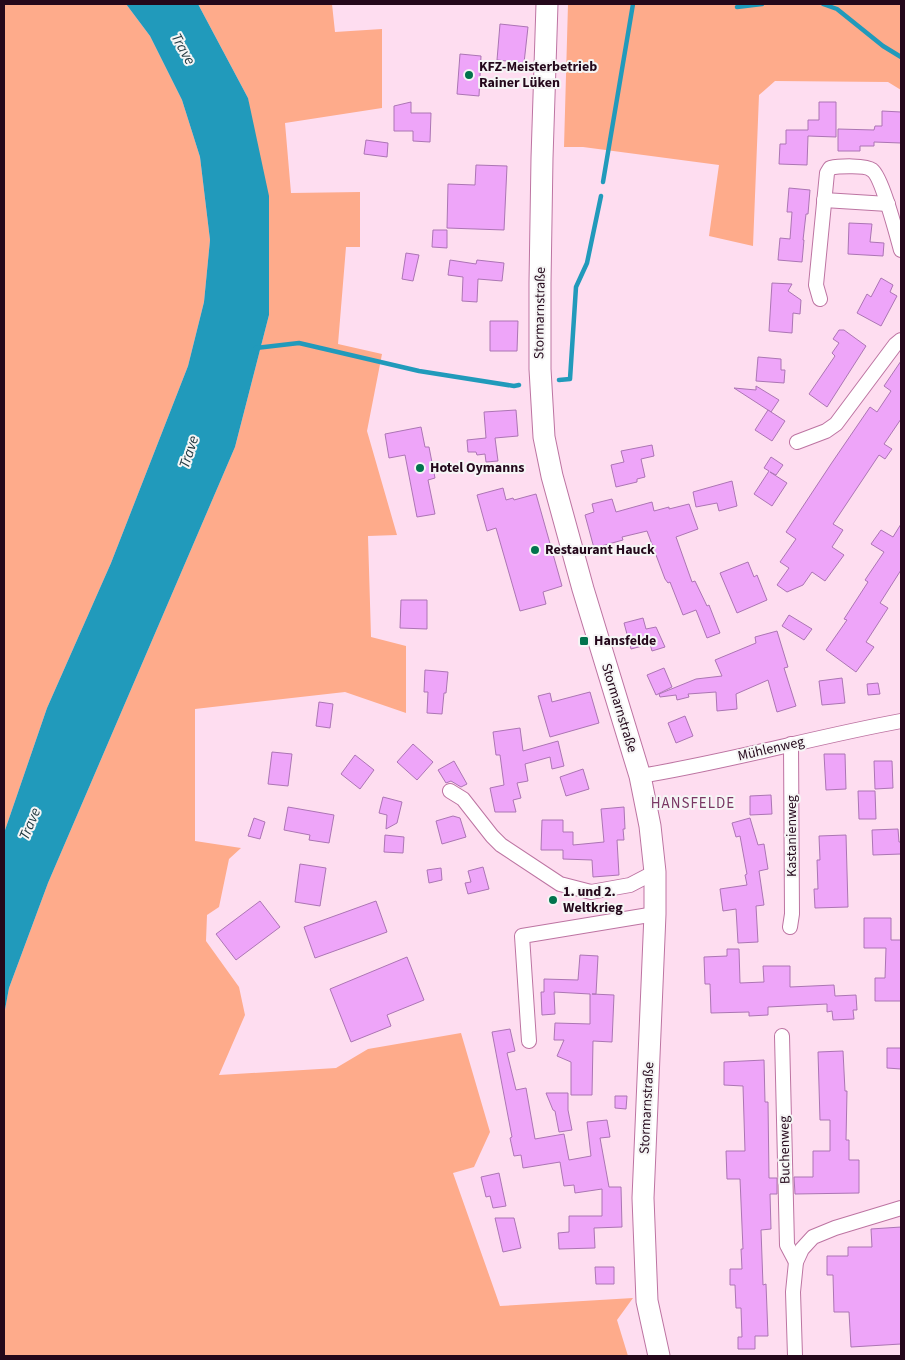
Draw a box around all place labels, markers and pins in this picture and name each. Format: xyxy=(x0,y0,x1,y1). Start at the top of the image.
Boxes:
place label: KFZ-Meisterbetrieb Rainer Lüken xyxy=(479,57,597,93)
marker: KFZ-Meisterbetrieb Rainer Lüken xyxy=(463,69,475,81)
place label: Hotel Oymanns xyxy=(430,458,524,478)
marker: Hotel Oymanns xyxy=(414,462,426,474)
place label: Restaurant Hauck xyxy=(545,540,655,560)
marker: Restaurant Hauck xyxy=(529,544,541,556)
place label: Hansfelde xyxy=(594,631,656,651)
marker: Hansfelde xyxy=(578,635,590,647)
place label: 1. und 2. Weltkrieg xyxy=(563,882,623,918)
marker: 1. und 2. Weltkrieg xyxy=(547,894,559,906)

